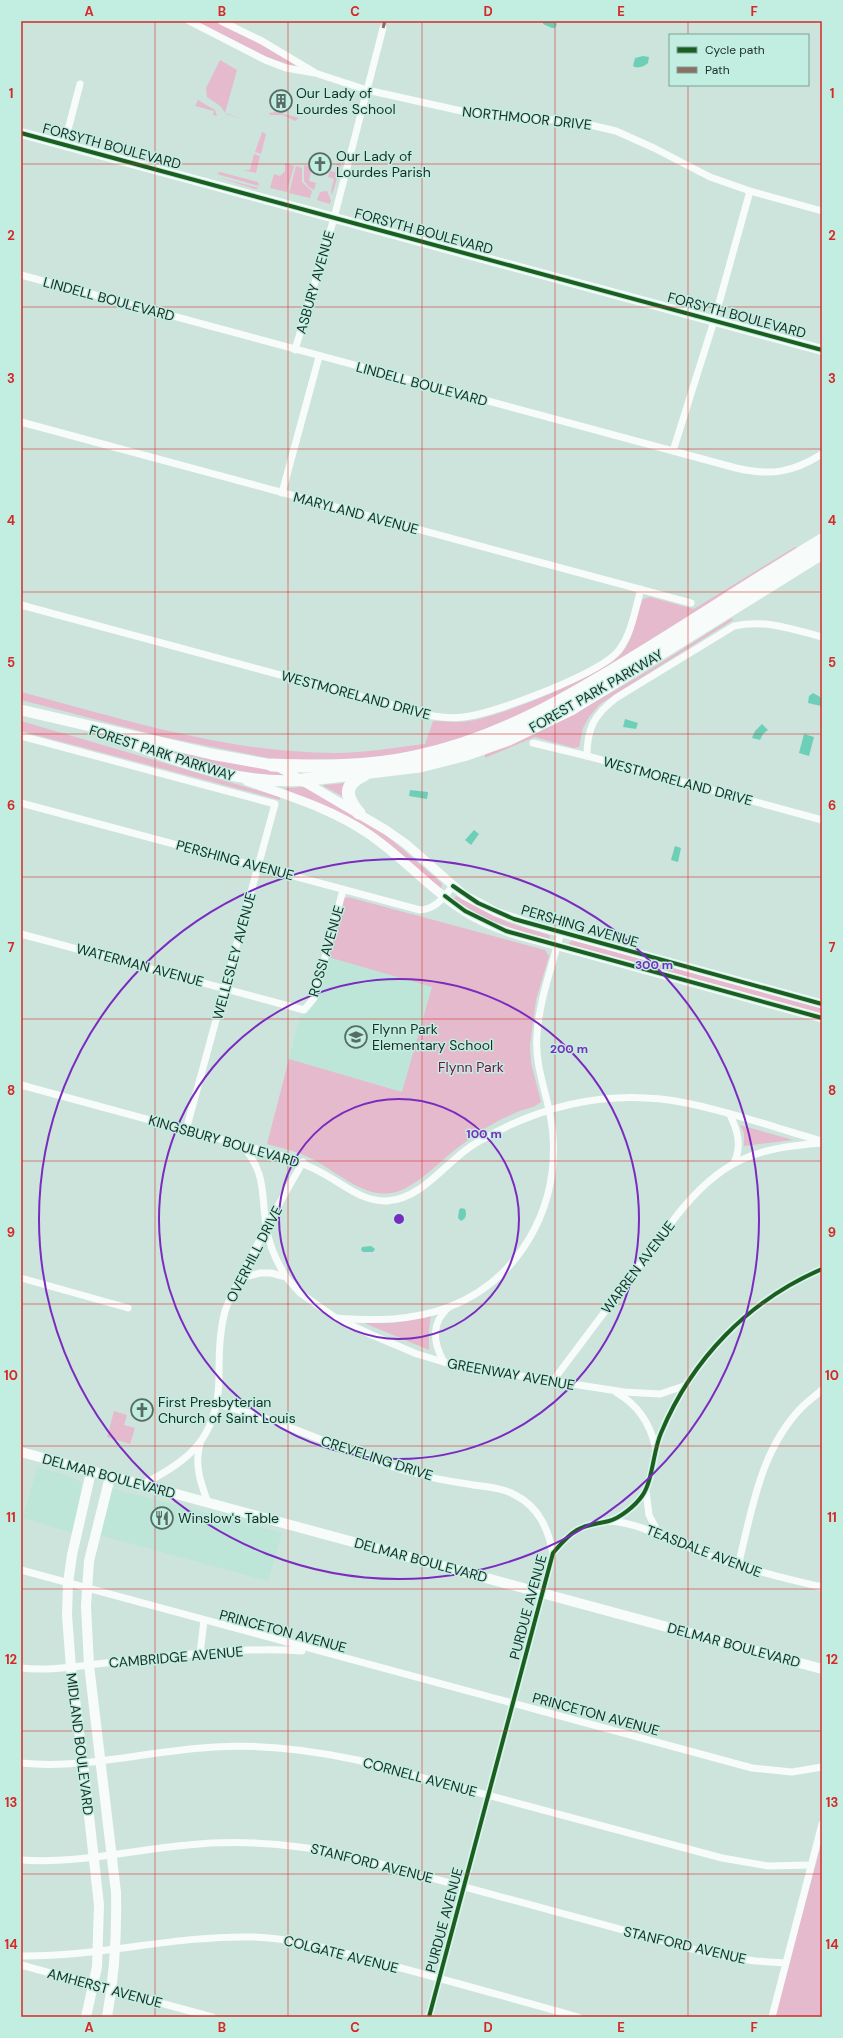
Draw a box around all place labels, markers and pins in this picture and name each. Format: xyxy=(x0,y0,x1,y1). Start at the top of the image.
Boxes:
place label: Our Lady of Lourdes School xyxy=(296,84,396,118)
building icon: Our Lady of Lourdes School xyxy=(268,88,294,114)
place label: Our Lady of Lourdes Parish xyxy=(336,147,431,181)
church icon: Our Lady of Lourdes Parish xyxy=(307,151,333,177)
place label: Flynn Park Elementary School xyxy=(372,1020,493,1054)
school or university icon: Flynn Park Elementary School xyxy=(343,1024,369,1050)
centre of rings xyxy=(392,1212,406,1226)
place label: First Presbyterian Church of Saint Louis xyxy=(158,1393,296,1427)
church icon: First Presbyterian Church of Saint Louis xyxy=(129,1397,155,1423)
restaurant icon: Winslow's Table xyxy=(149,1505,175,1531)
place label: Winslow's Table xyxy=(178,1509,279,1527)

